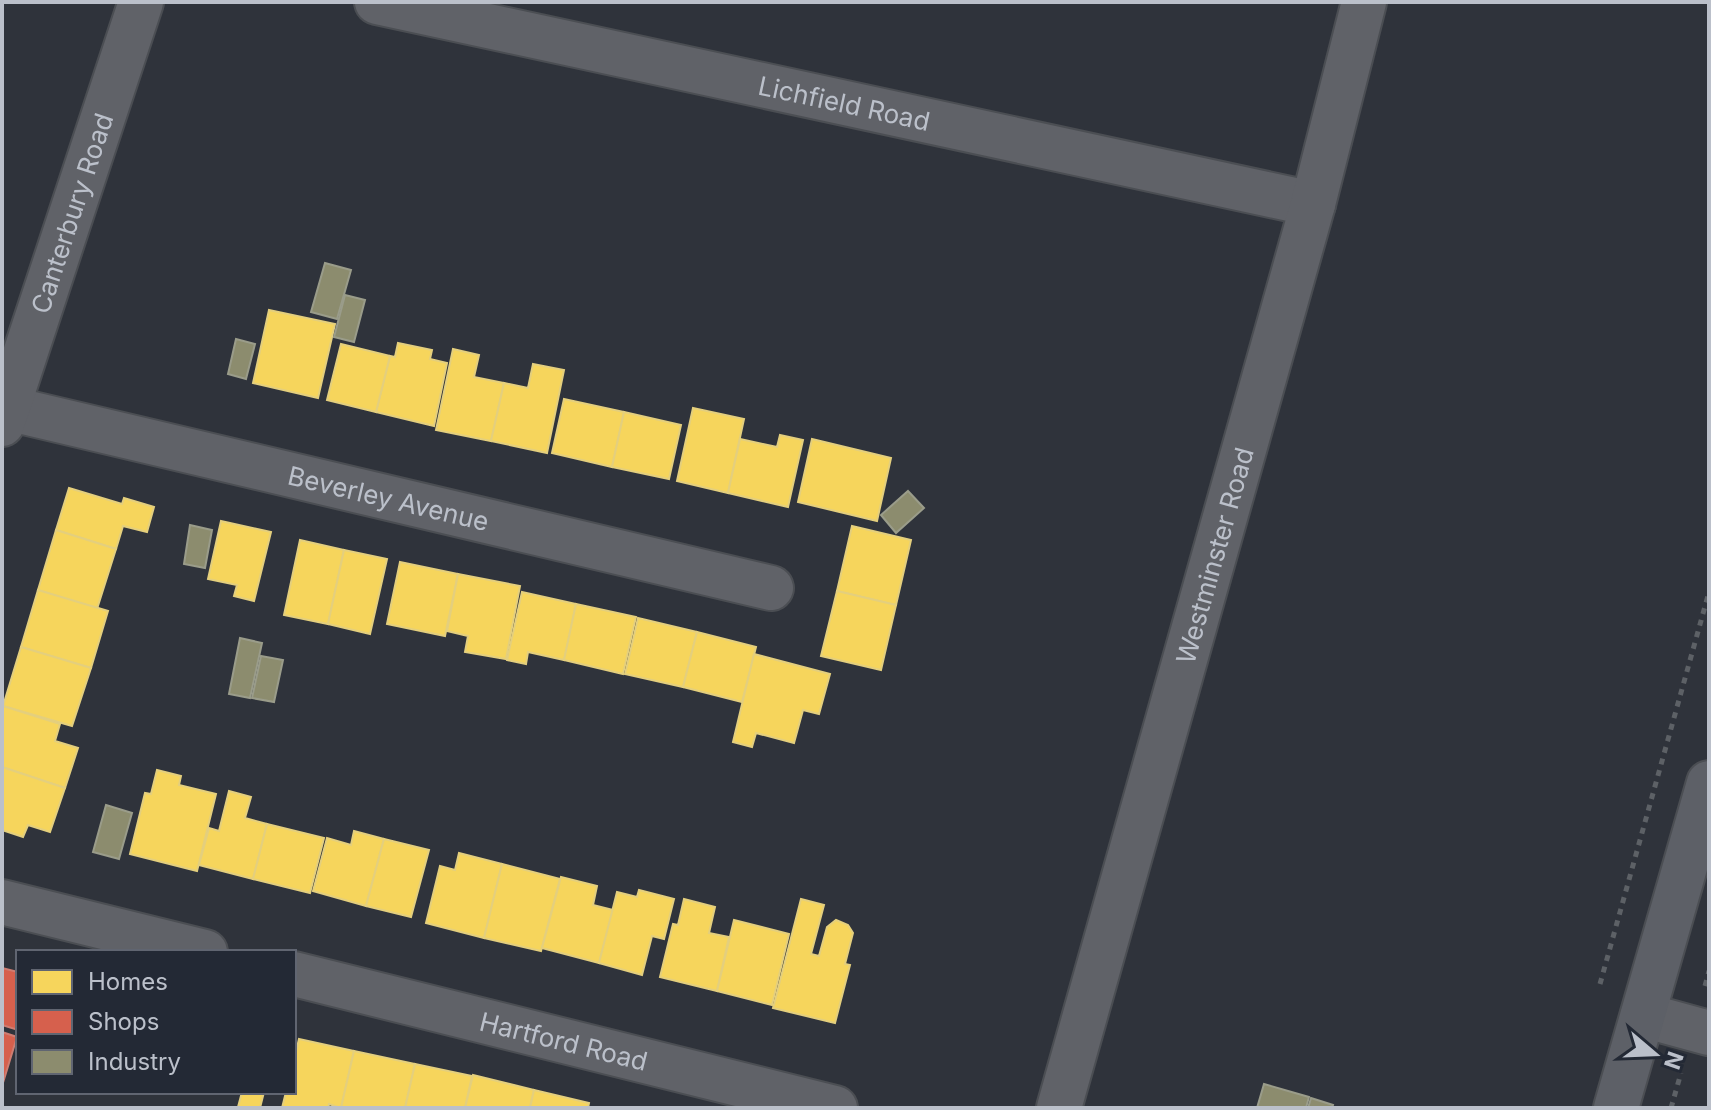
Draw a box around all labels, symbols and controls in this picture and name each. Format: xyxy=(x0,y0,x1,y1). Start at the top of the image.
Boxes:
street label: Lichfield Road xyxy=(756,69,933,136)
street label: Canterbury Road xyxy=(24,109,119,317)
street label: Westminster Road xyxy=(1169,444,1259,667)
street label: Beverley Avenue xyxy=(285,459,492,537)
legend xyxy=(16,950,296,1094)
text: Homes xyxy=(88,967,168,996)
street label: Hartford Road xyxy=(477,1005,651,1077)
text: Shops xyxy=(88,1007,159,1036)
north arrow xyxy=(1615,1014,1695,1094)
text: Industry xyxy=(88,1047,181,1076)
text: N xyxy=(1659,1048,1689,1073)

